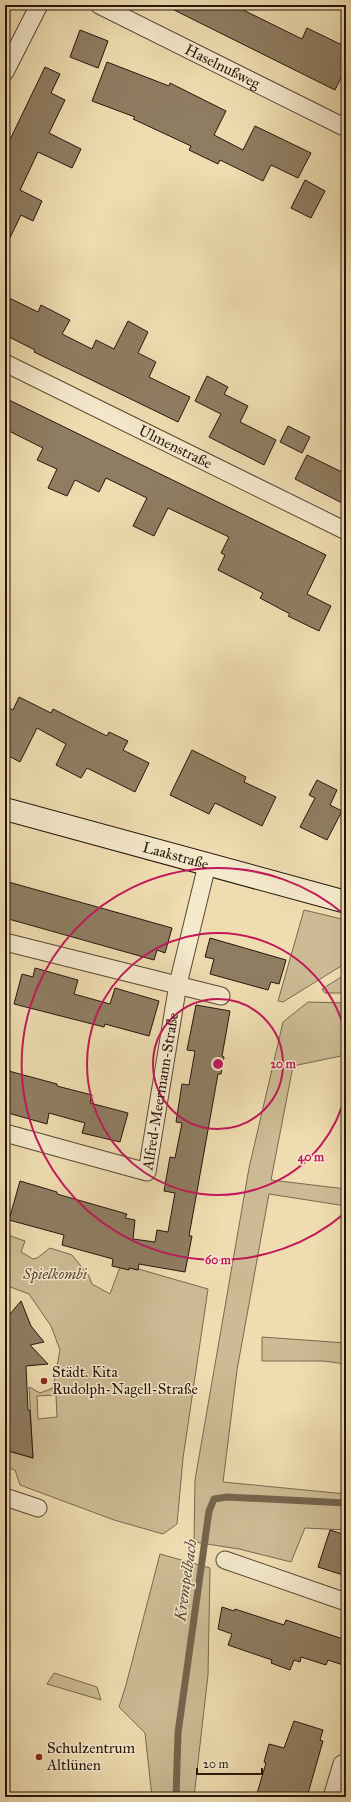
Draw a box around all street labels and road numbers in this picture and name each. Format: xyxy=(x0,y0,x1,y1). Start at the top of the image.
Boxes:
street label: Haselnußweg xyxy=(182,40,264,93)
street label: Ulmenstraße xyxy=(136,421,215,473)
street label: Laakstraße xyxy=(141,838,211,873)
street label: Alfred-Meermann-Straße xyxy=(138,1011,182,1172)

